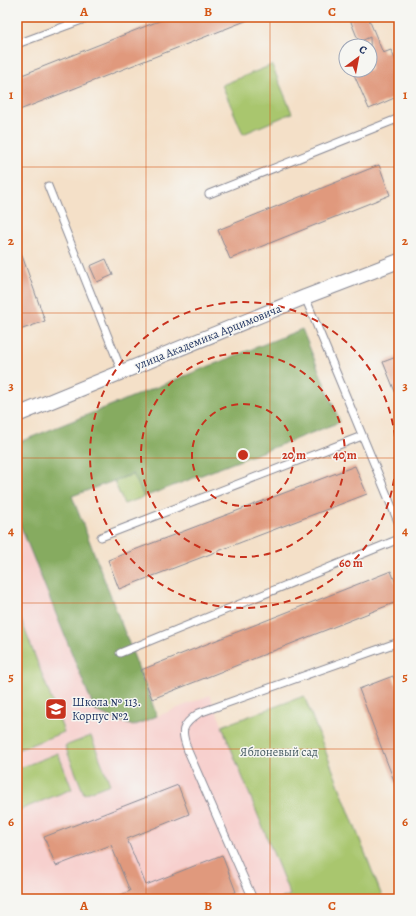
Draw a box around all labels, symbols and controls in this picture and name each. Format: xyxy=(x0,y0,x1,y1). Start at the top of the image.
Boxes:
text: A xyxy=(79,3,89,20)
text: B xyxy=(204,3,212,20)
text: C xyxy=(328,3,336,20)
north arrow xyxy=(338,38,378,78)
text: С xyxy=(356,42,370,58)
text: 1 xyxy=(9,86,14,103)
text: 1 xyxy=(403,86,408,103)
text: 2 xyxy=(8,232,15,249)
text: 2 xyxy=(402,232,409,249)
street label: улица Академика Арцимовича xyxy=(132,300,284,374)
text: 3 xyxy=(8,377,14,394)
text: 3 xyxy=(402,377,408,394)
text: 20 m xyxy=(282,447,306,463)
text: 40 m xyxy=(333,447,357,463)
centre of rings xyxy=(236,448,250,462)
text: 4 xyxy=(8,522,14,539)
text: 4 xyxy=(402,522,408,539)
text: 60 m xyxy=(339,555,363,571)
text: 5 xyxy=(8,668,14,685)
text: 5 xyxy=(402,668,408,685)
place label: Школа № 113. Корпус №2 xyxy=(72,694,141,724)
school or university icon: Школа № 113. Корпус №2 xyxy=(43,696,69,722)
park label: Яблоневый сад xyxy=(240,744,318,760)
text: 6 xyxy=(8,813,14,830)
text: 6 xyxy=(402,813,408,830)
text: A xyxy=(79,897,89,914)
text: B xyxy=(204,897,212,914)
text: C xyxy=(328,897,336,914)

